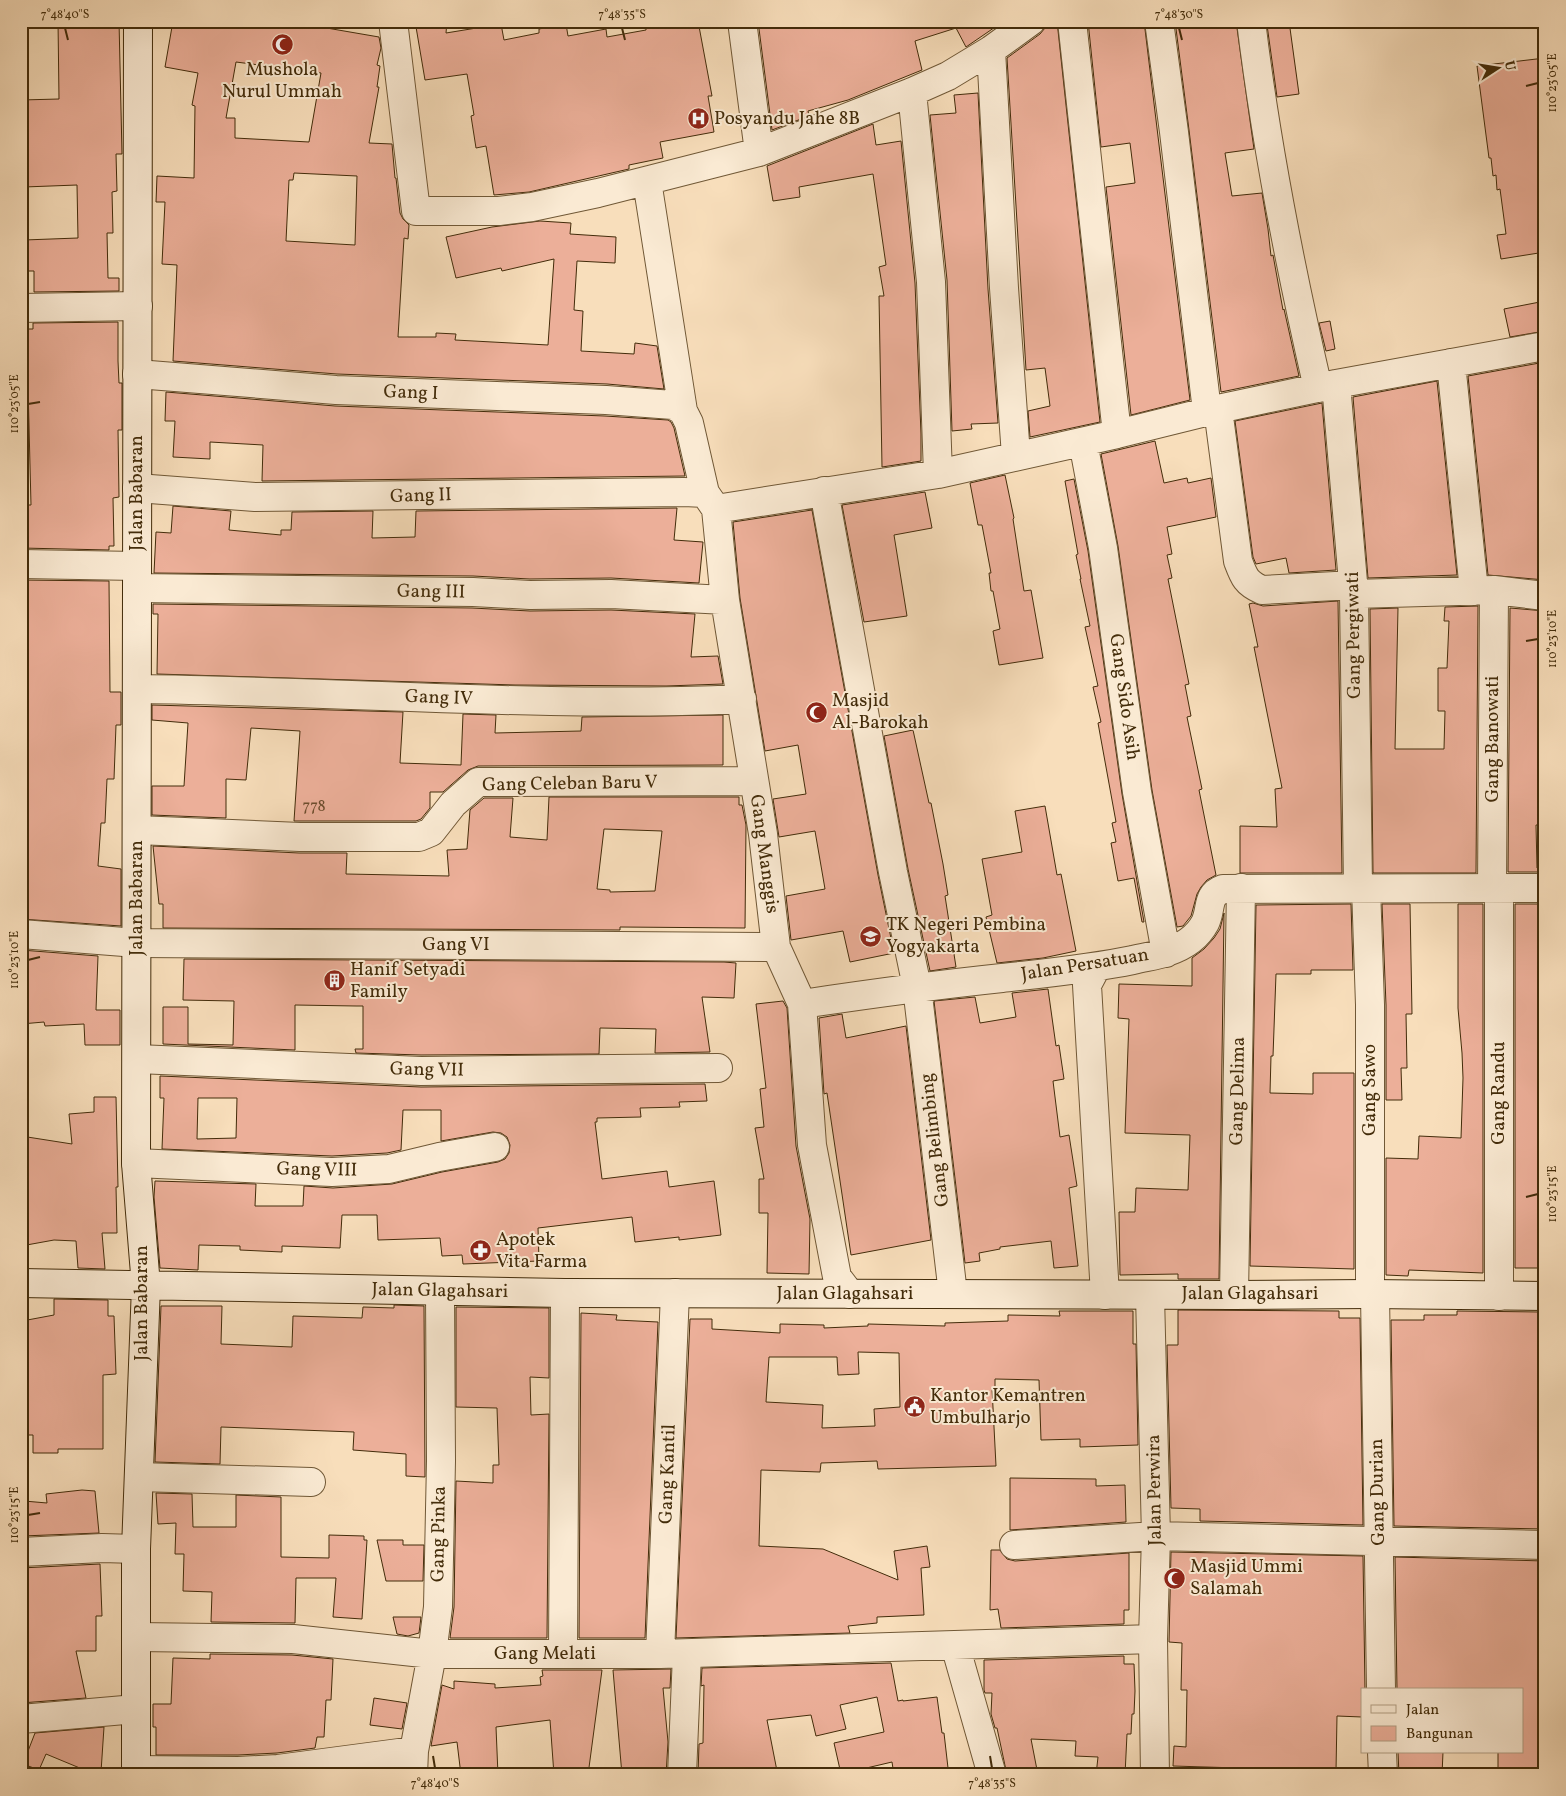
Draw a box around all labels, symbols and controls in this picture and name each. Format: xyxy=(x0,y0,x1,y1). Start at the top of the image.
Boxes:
text: 7°48'40"S xyxy=(41,7,89,23)
text: 7°48'35"S xyxy=(598,7,646,23)
text: 7°48'30"S xyxy=(1155,7,1203,23)
mosque icon: Mushola Nurul Ummah xyxy=(270,32,294,56)
north arrow xyxy=(1474,42,1524,92)
text: 110°23'05"E xyxy=(1545,53,1561,113)
place label: Mushola Nurul Ummah xyxy=(222,57,342,105)
text: U xyxy=(1499,59,1520,73)
place label: Posyandu Jahe 8B xyxy=(714,106,860,132)
hospital icon: Posyandu Jahe 8B xyxy=(686,107,710,131)
text: 110°23'05"E xyxy=(7,374,23,434)
street label: Gang I xyxy=(383,379,439,407)
street label: Jalan Babaran xyxy=(124,435,150,551)
street label: Gang II xyxy=(390,482,452,510)
street label: Gang Pergiwati xyxy=(1340,571,1368,699)
street label: Gang III xyxy=(397,578,465,606)
text: 110°23'10"E xyxy=(1545,610,1561,668)
street label: Gang Sido Asih xyxy=(1102,632,1146,762)
street label: Gang Banowati xyxy=(1480,675,1506,803)
street label: Gang IV xyxy=(405,684,473,712)
place label: Masjid Al-Barokah xyxy=(832,688,929,736)
mosque icon: Masjid Al-Barokah xyxy=(804,700,828,724)
street label: Gang Celeban Baru V xyxy=(482,769,658,799)
street label: Gang Manggis xyxy=(743,793,785,915)
house number: 778 xyxy=(302,796,326,818)
street label: Jalan Babaran xyxy=(124,840,150,956)
place label: TK Negeri Pembina Yogyakarta xyxy=(886,912,1046,960)
school or university icon: TK Negeri Pembina Yogyakarta xyxy=(858,924,882,948)
text: 110°23'10"E xyxy=(7,931,23,989)
street label: Gang VI xyxy=(422,932,490,958)
street label: Jalan Persatuan xyxy=(1019,942,1151,988)
place label: Hanif Setyadi Family xyxy=(350,957,466,1005)
building icon: Hanif Setyadi Family xyxy=(322,969,346,993)
street label: Gang Delima xyxy=(1224,1036,1252,1146)
street label: Gang Randu xyxy=(1486,1041,1512,1145)
street label: Gang Sawo xyxy=(1357,1044,1383,1136)
street label: Gang VII xyxy=(390,1056,464,1084)
street label: Gang Belimbing xyxy=(914,1072,956,1208)
street label: Gang VIII xyxy=(276,1156,358,1184)
text: 110°23'15"E xyxy=(1545,1165,1561,1223)
place label: Apotek Vita Farma xyxy=(496,1227,587,1275)
pharmacy icon: Apotek Vita Farma xyxy=(468,1239,492,1263)
street label: Jalan Babaran xyxy=(129,1245,155,1361)
street label: Jalan Glagahsari xyxy=(371,1277,509,1305)
street label: Jalan Glagahsari xyxy=(777,1281,914,1307)
street label: Jalan Glagahsari xyxy=(1182,1281,1319,1307)
place label: Kantor Kemantren Umbulharjo xyxy=(930,1383,1086,1431)
public building icon: Kantor Kemantren Umbulharjo xyxy=(902,1395,926,1419)
street label: Gang Kantil xyxy=(653,1423,683,1524)
street label: Jalan Perwira xyxy=(1141,1434,1169,1546)
street label: Gang Durian xyxy=(1364,1438,1392,1546)
text: 110°23'15"E xyxy=(7,1486,23,1544)
street label: Gang Pinka xyxy=(425,1486,453,1582)
place label: Masjid Ummi Salamah xyxy=(1190,1554,1303,1602)
mosque icon: Masjid Ummi Salamah xyxy=(1162,1566,1186,1590)
street label: Gang Melati xyxy=(494,1641,596,1667)
legend xyxy=(1361,1688,1524,1754)
text: Jalan xyxy=(1406,1700,1439,1721)
text: Bangunan xyxy=(1406,1724,1473,1745)
text: 7°48'40"S xyxy=(411,1776,459,1792)
text: 7°48'35"S xyxy=(968,1776,1016,1792)

